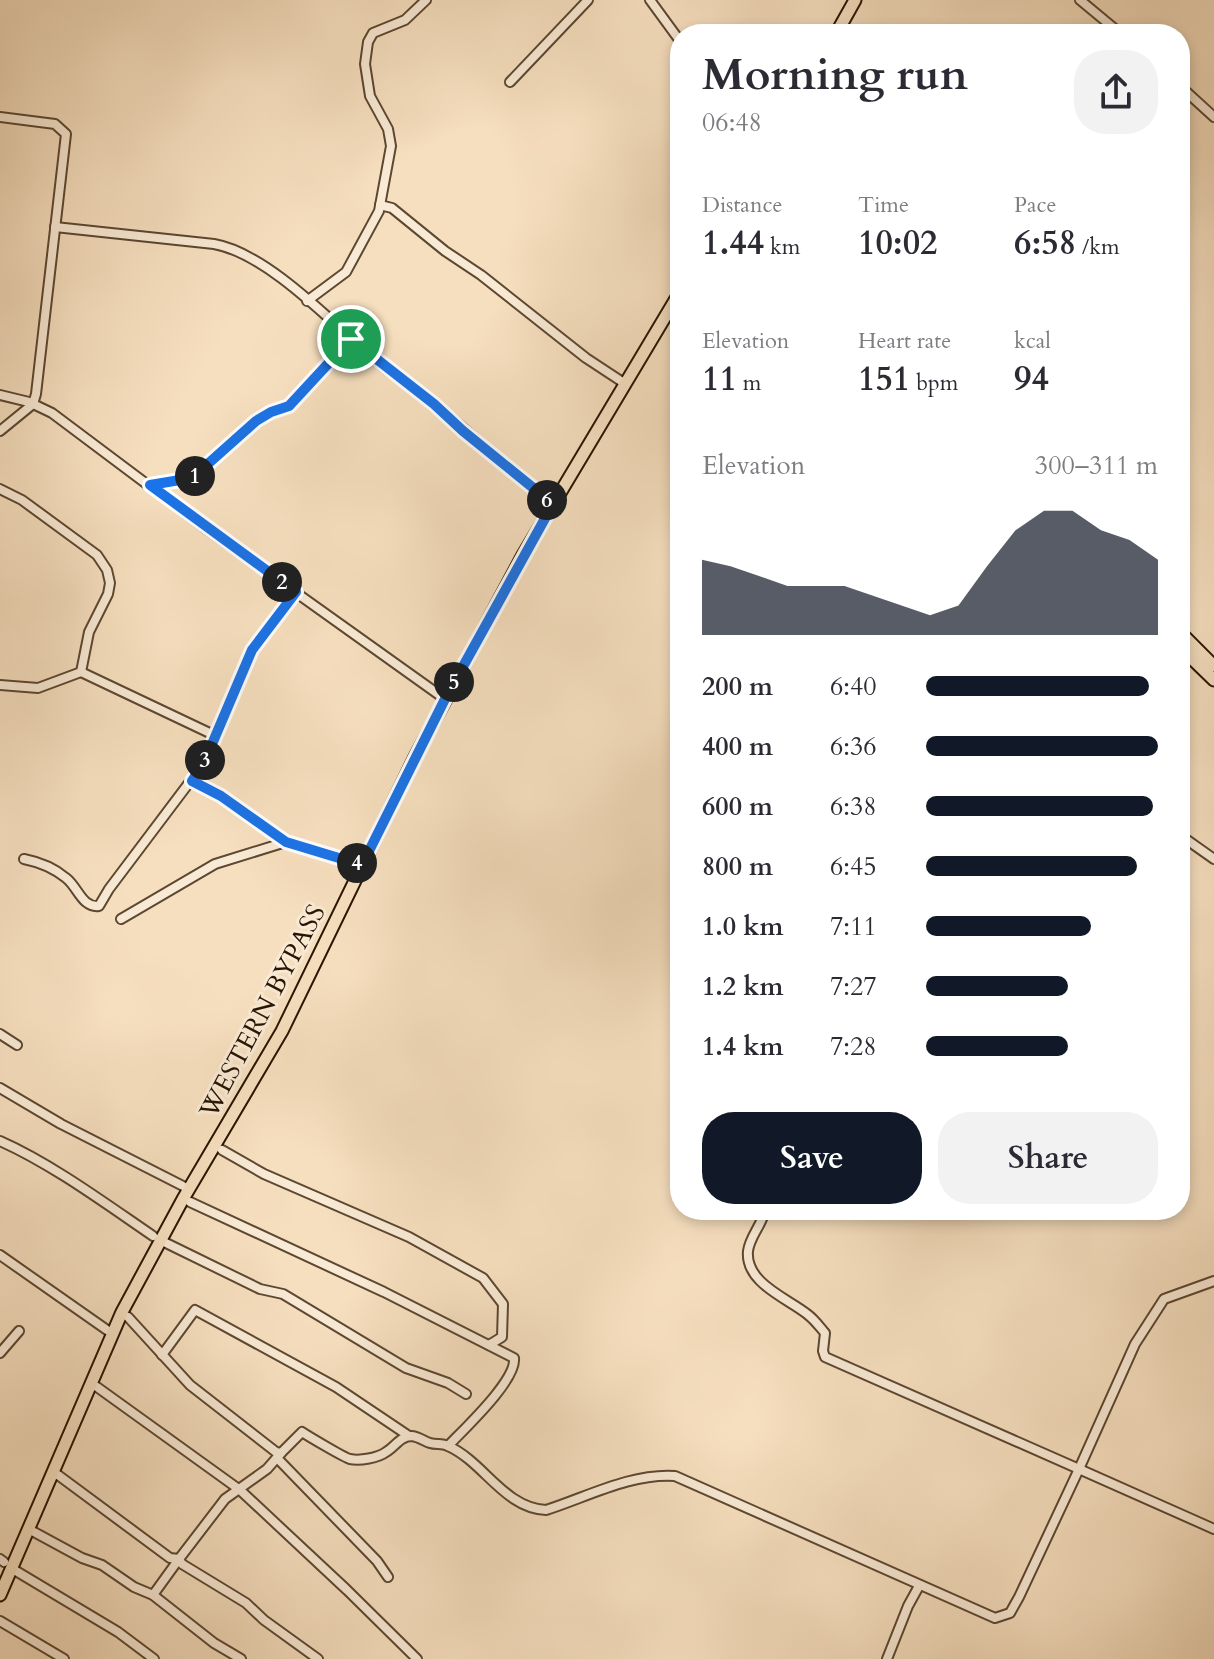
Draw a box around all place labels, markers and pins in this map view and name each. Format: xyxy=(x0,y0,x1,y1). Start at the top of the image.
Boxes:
pin xyxy=(317,305,385,373)
pin: 1 xyxy=(175,456,215,496)
pin: 6 xyxy=(527,480,567,520)
pin: 2 xyxy=(262,562,302,602)
pin: 5 xyxy=(434,662,474,702)
pin: 3 xyxy=(185,740,225,780)
pin: 4 xyxy=(337,843,377,883)

